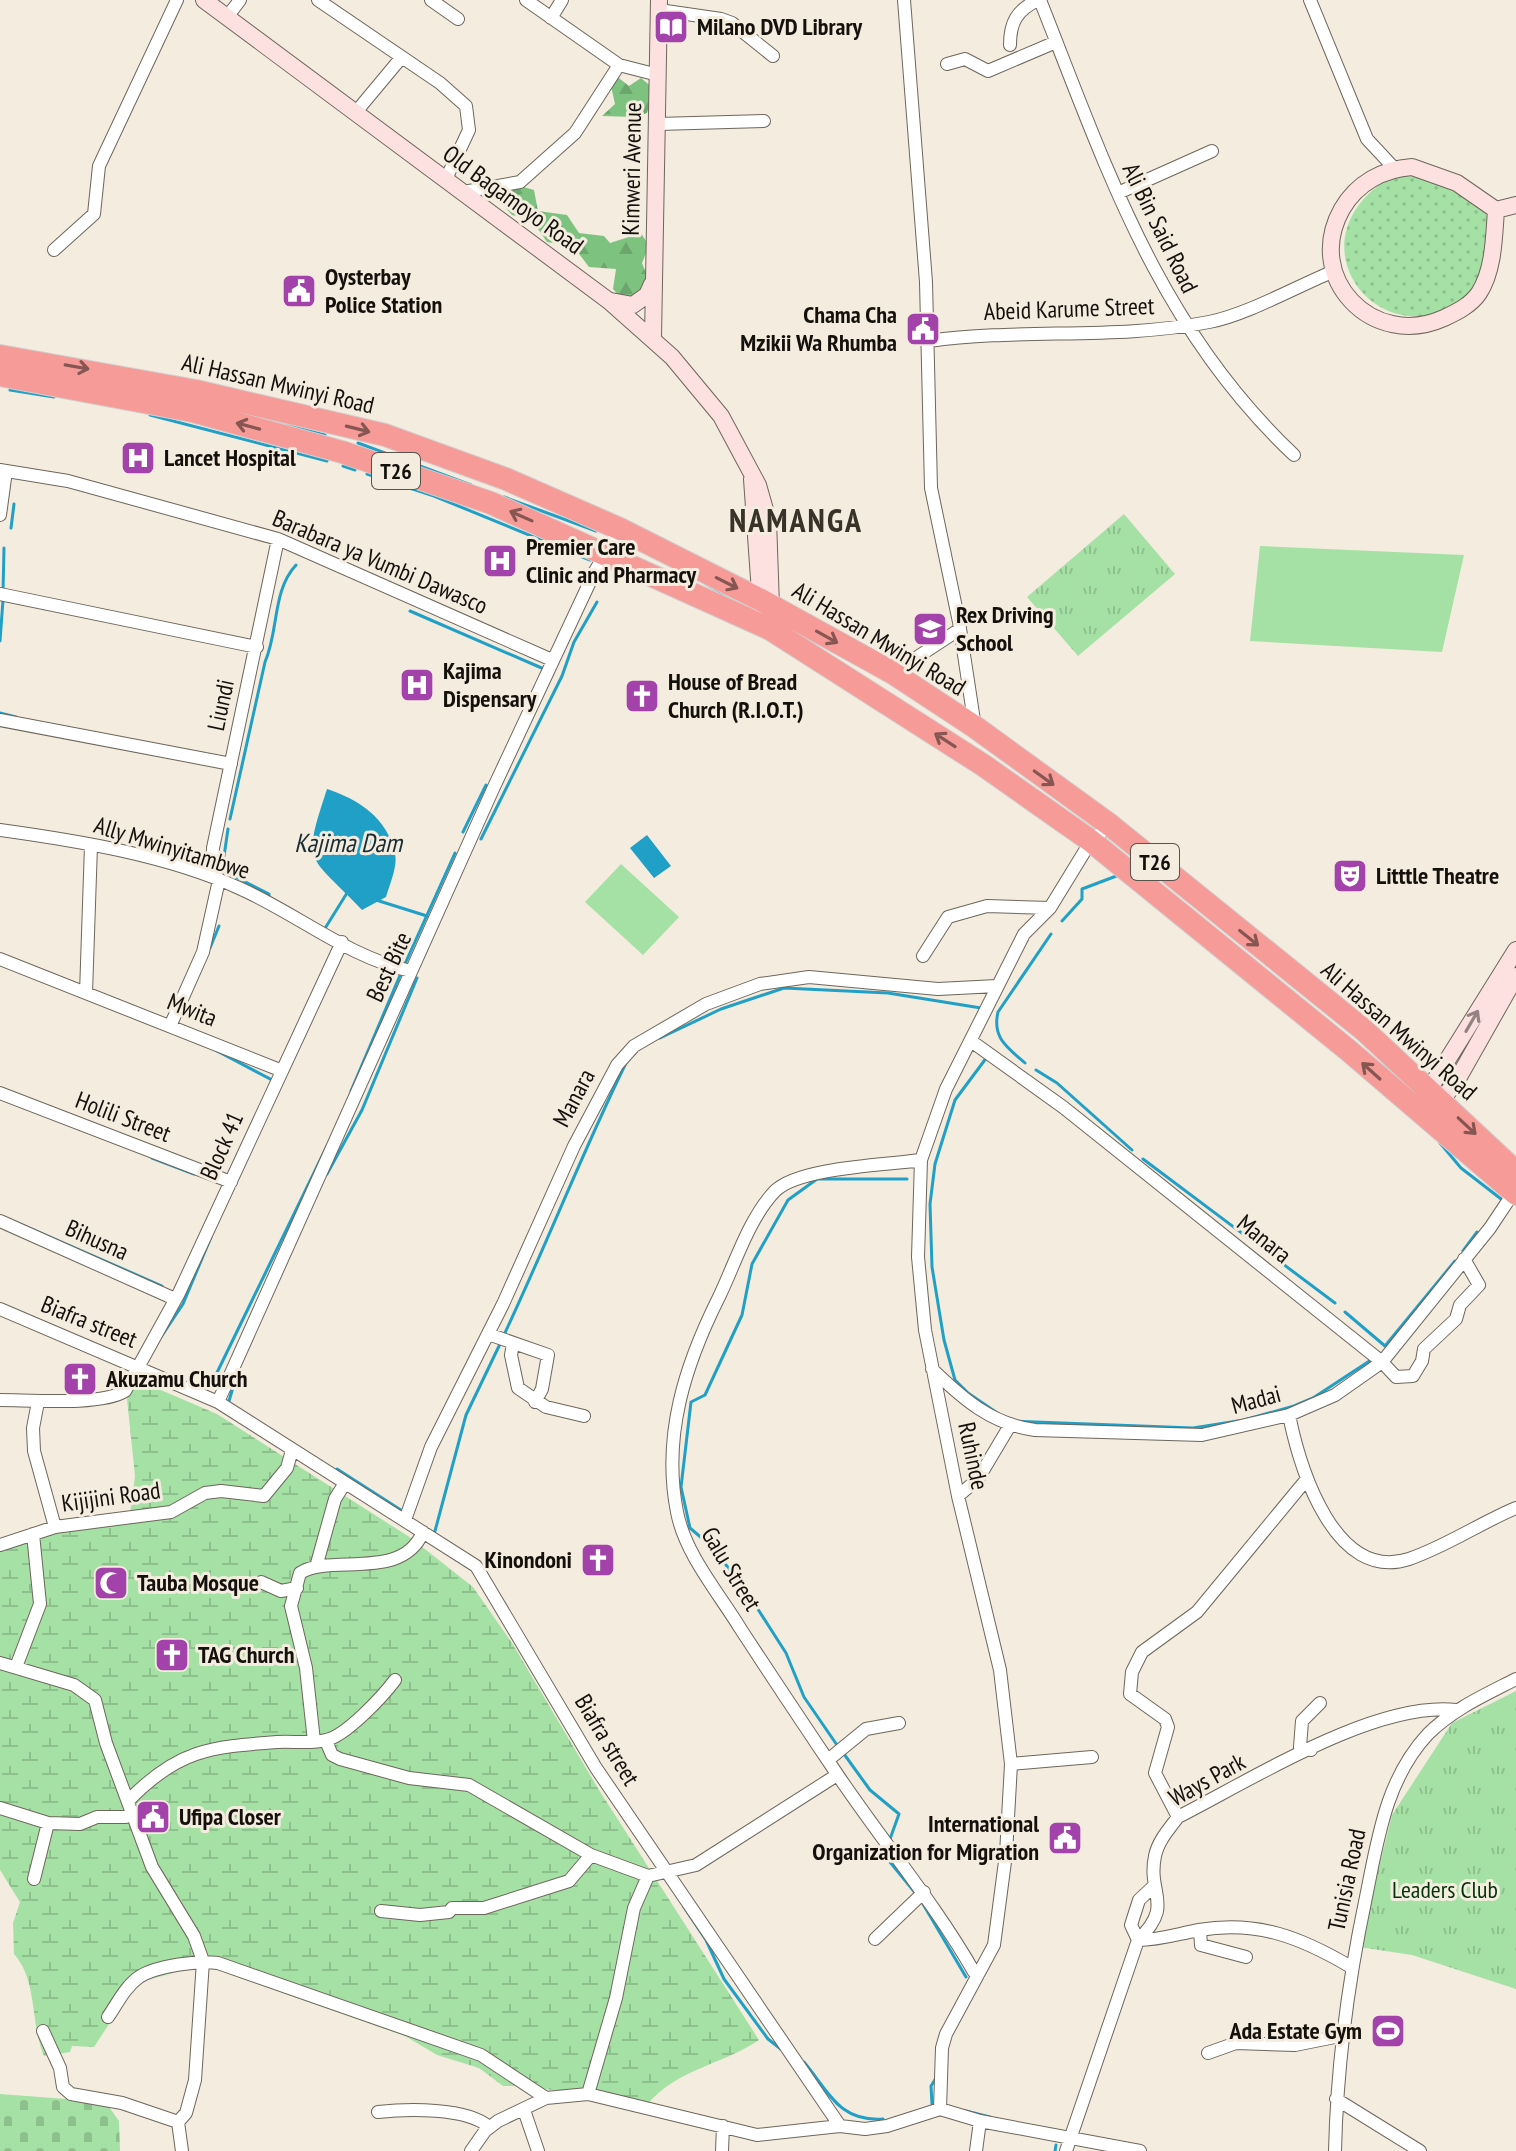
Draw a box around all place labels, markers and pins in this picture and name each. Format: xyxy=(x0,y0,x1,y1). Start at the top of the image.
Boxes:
library icon: Milano DVD Library xyxy=(652,8,690,46)
place label: Milano DVD Library xyxy=(697,11,862,42)
place label: Oysterbay Police Station xyxy=(325,261,442,320)
public building icon: Oysterbay Police Station xyxy=(280,272,318,310)
place label: Chama Cha Mzikii Wa Rhumba xyxy=(740,299,897,358)
public building icon: Chama Cha Mzikii Wa Rhumba xyxy=(904,310,942,348)
hospital icon: Lancet Hospital xyxy=(119,439,157,477)
place label: Lancet Hospital xyxy=(164,442,296,473)
place label: Premier Care Clinic and Pharmacy xyxy=(526,531,697,590)
hospital icon: Premier Care Clinic and Pharmacy xyxy=(481,542,519,580)
place label: Rex Driving School xyxy=(956,599,1054,658)
school or university icon: Rex Driving School xyxy=(911,610,949,648)
place label: Kajima Dispensary xyxy=(443,655,537,714)
hospital icon: Kajima Dispensary xyxy=(398,666,436,704)
place label: House of Bread Church (R.I.O.T.) xyxy=(668,666,804,725)
church icon: House of Bread Church (R.I.O.T.) xyxy=(623,677,661,715)
theatre icon: Litttle Theatre xyxy=(1331,857,1369,895)
place label: Litttle Theatre xyxy=(1376,860,1499,891)
church icon: Akuzamu Church xyxy=(61,1360,99,1398)
place label: Akuzamu Church xyxy=(105,1363,248,1394)
church icon: Kinondoni xyxy=(579,1541,617,1579)
place label: Kinondoni xyxy=(484,1544,572,1575)
mosque icon: Tauba Mosque xyxy=(92,1564,130,1602)
place label: Tauba Mosque xyxy=(137,1567,259,1598)
church icon: TAG Church xyxy=(153,1636,191,1674)
place label: TAG Church xyxy=(198,1639,295,1670)
public building icon: Ufipa Closer xyxy=(134,1798,172,1836)
place label: Ufipa Closer xyxy=(179,1801,282,1832)
place label: International Organization for Migration xyxy=(812,1808,1039,1867)
public building icon: International Organization for Migration xyxy=(1046,1819,1084,1857)
sports icon: Ada Estate Gym xyxy=(1369,2012,1407,2050)
place label: Ada Estate Gym xyxy=(1228,2015,1362,2046)

